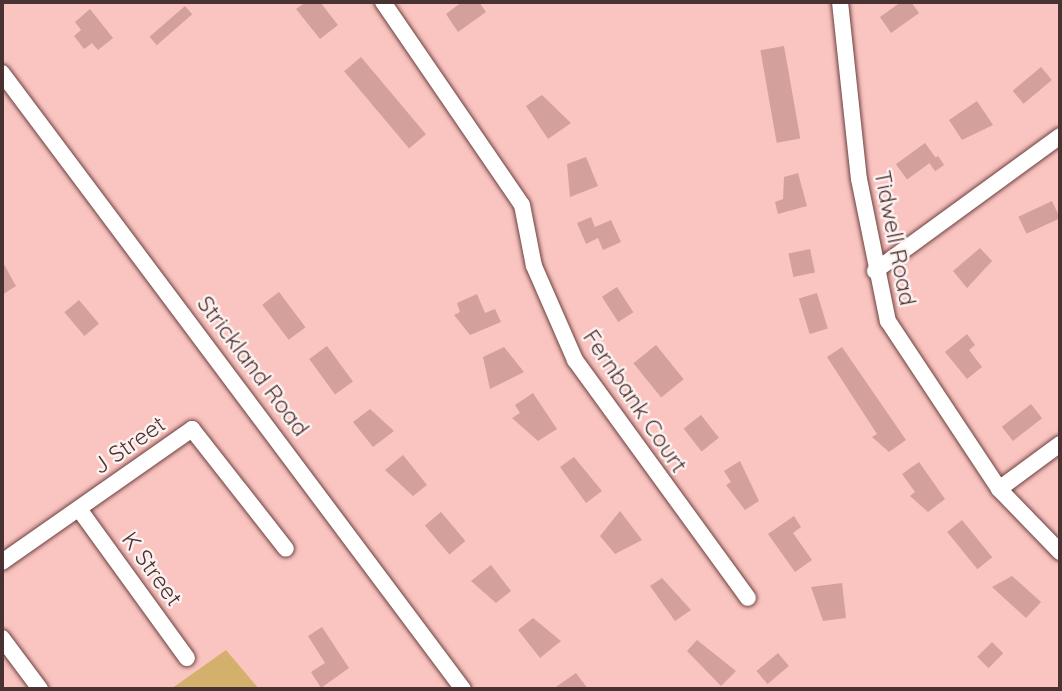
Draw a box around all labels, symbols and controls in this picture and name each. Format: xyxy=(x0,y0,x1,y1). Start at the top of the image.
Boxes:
street label: Tidwell Road xyxy=(868,168,922,308)
street label: Strickland Road xyxy=(191,290,315,442)
street label: Fernbank Court xyxy=(577,324,693,478)
street label: J Street xyxy=(87,410,171,480)
street label: K Street xyxy=(116,527,188,611)

